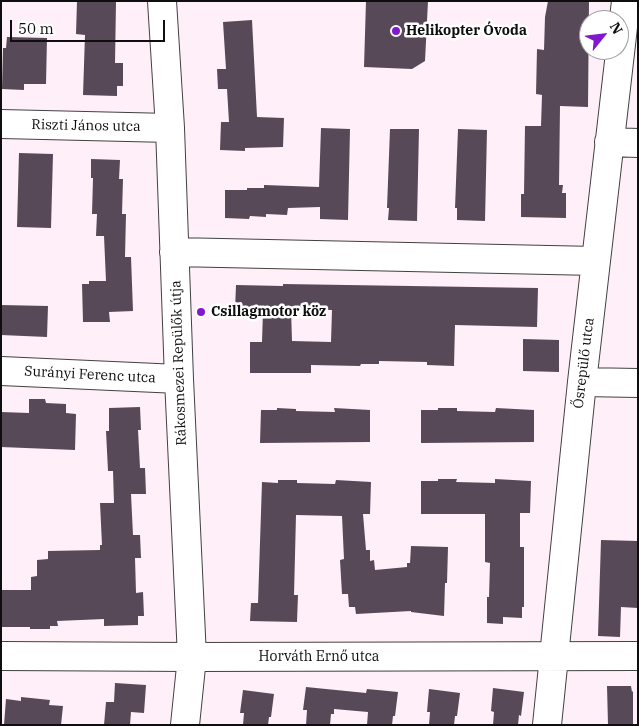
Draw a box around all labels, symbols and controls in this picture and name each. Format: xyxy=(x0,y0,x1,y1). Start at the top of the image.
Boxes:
scale bar xyxy=(12,10,168,42)
north arrow xyxy=(579,10,629,60)
text: 50 m xyxy=(18,19,54,38)
text: N xyxy=(606,19,627,37)
place label: Helikopter Óvoda xyxy=(406,23,527,39)
marker: Helikopter Óvoda xyxy=(390,25,402,37)
street label: Riszti János utca xyxy=(31,117,141,135)
street label: Rákosmezei Repülők útja xyxy=(168,280,190,446)
place label: Csillagmotor köz xyxy=(211,304,326,320)
marker: Csillagmotor köz xyxy=(195,306,207,318)
street label: Ősrepülő utca xyxy=(570,317,598,409)
street label: Surányi Ferenc utca xyxy=(24,363,156,387)
street label: Horváth Ernő utca xyxy=(259,649,379,665)

